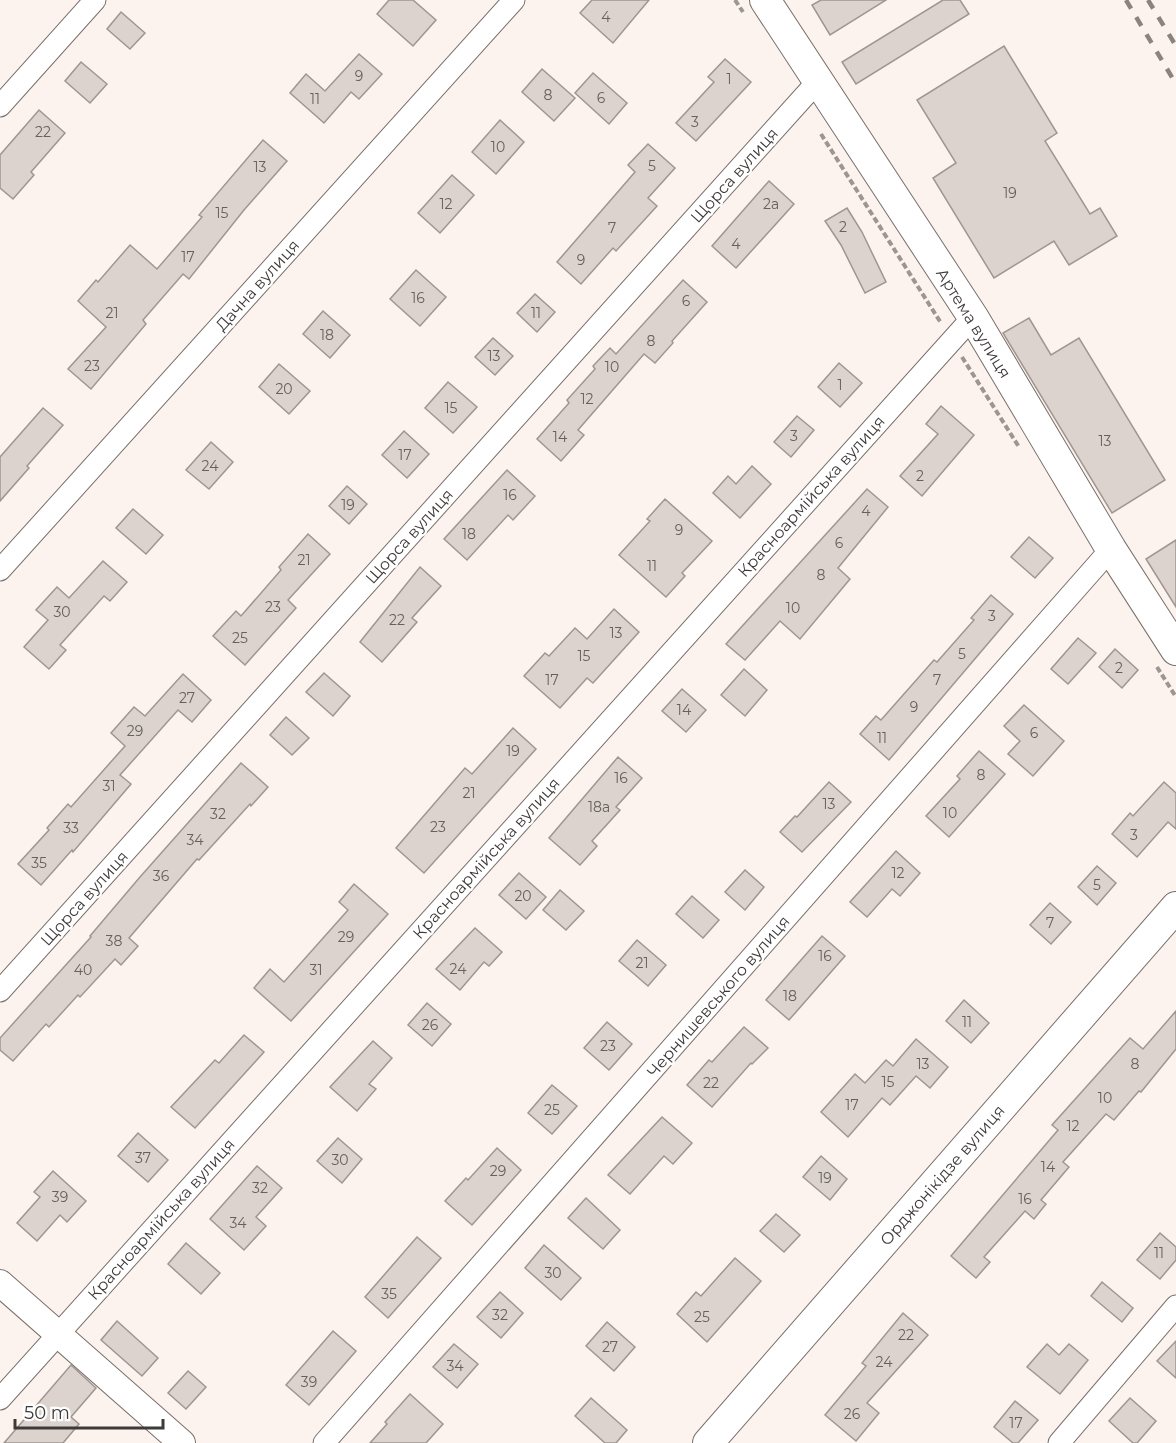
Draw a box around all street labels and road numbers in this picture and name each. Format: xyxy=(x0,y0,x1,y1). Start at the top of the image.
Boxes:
street label: Щорса вулиця xyxy=(687,124,782,227)
street label: Дачна вулиця xyxy=(212,236,303,335)
street label: Артема вулиця xyxy=(932,265,1015,382)
street label: Красноармійська вулиця xyxy=(734,412,889,581)
street label: Щорса вулиця xyxy=(362,485,457,588)
street label: Красноармійська вулиця xyxy=(409,774,564,943)
street label: Щорса вулиця xyxy=(37,847,132,950)
street label: Чернишевського вулиця xyxy=(643,912,794,1081)
street label: Орджонікідзе вулиця xyxy=(876,1101,1009,1249)
street label: Красноармійська вулиця xyxy=(84,1135,239,1304)

